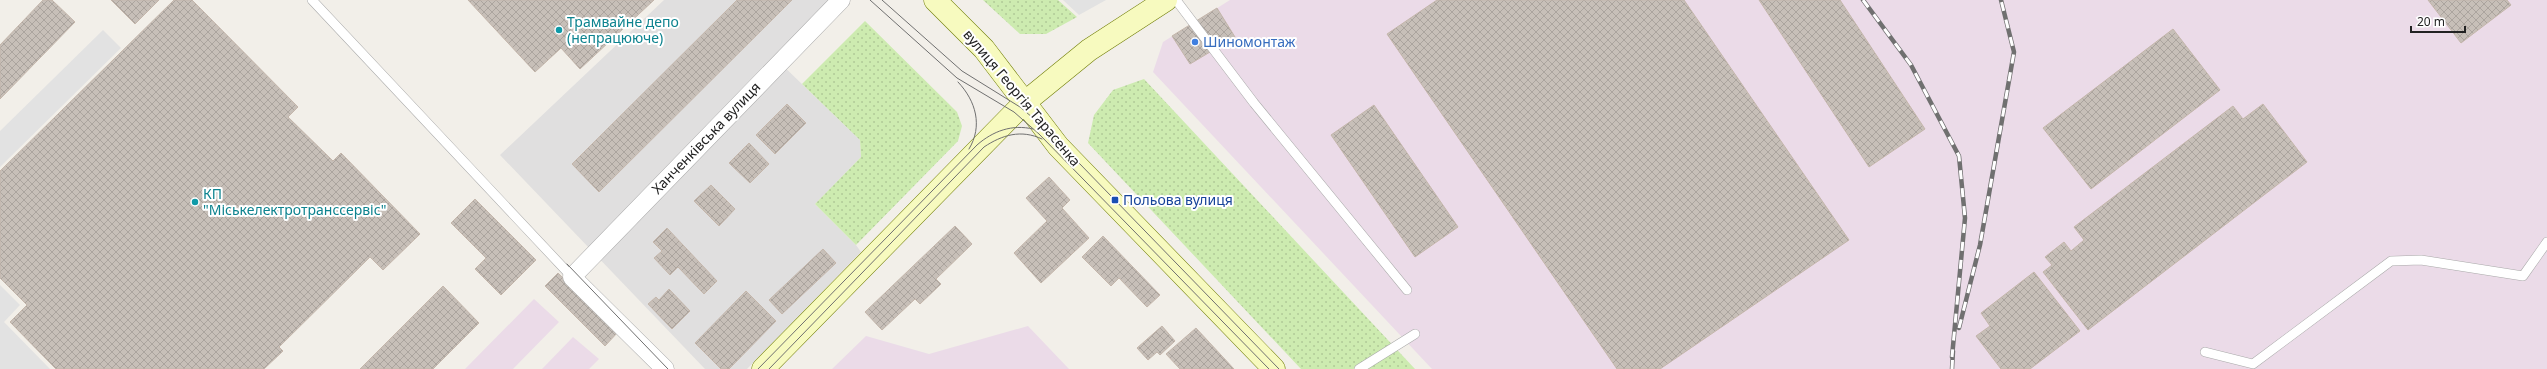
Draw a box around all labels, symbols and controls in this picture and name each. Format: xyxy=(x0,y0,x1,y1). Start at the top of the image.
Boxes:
scale bar xyxy=(2411,8,2465,34)
place label: Трамвайне депо (непрацююче) xyxy=(567,12,679,47)
text: 20 m xyxy=(2417,13,2445,30)
marker: Трамвайне депо (непрацююче) xyxy=(554,25,564,35)
street label: вулиця Георгія Тарасенка xyxy=(959,25,1085,170)
place label: Шиномонтаж xyxy=(1203,32,1296,51)
marker: Шиномонтаж xyxy=(1190,37,1200,47)
street label: Ханченківська вулиця xyxy=(647,78,764,198)
place label: КП "Міськелектротранссервіс" xyxy=(203,184,387,219)
place label: Польова вулиця xyxy=(1123,190,1233,209)
marker: Польова вулиця xyxy=(1110,195,1120,205)
marker: КП "Міськелектротранссервіс" xyxy=(190,197,200,207)

